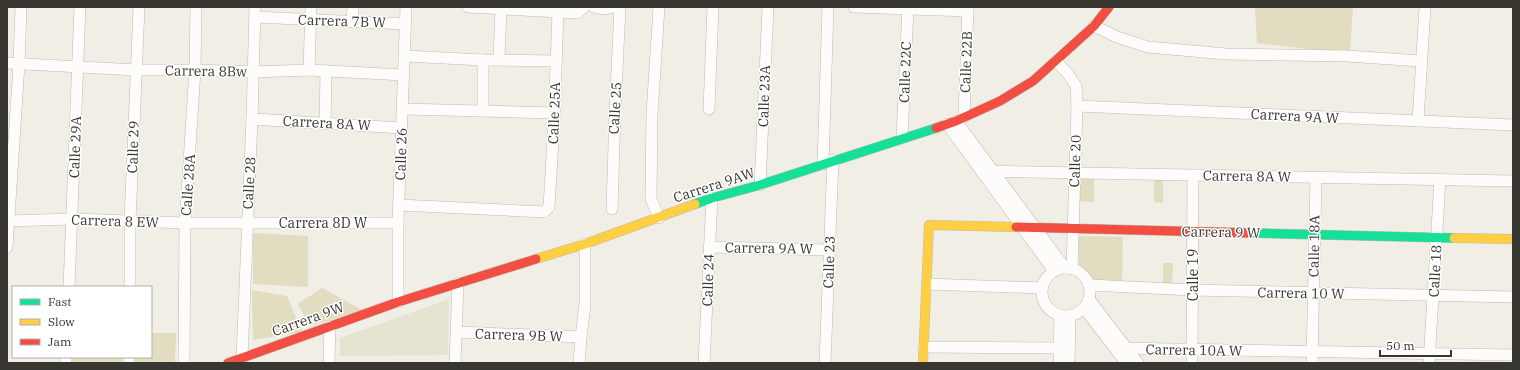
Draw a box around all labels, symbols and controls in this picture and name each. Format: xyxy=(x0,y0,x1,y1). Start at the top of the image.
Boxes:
street label: Carrera 7B W xyxy=(298,10,387,32)
street label: Calle 22B xyxy=(956,31,976,93)
street label: Calle 22C xyxy=(895,41,915,103)
street label: Carrera 8Bw xyxy=(165,61,247,81)
street label: Calle 23A xyxy=(754,64,774,127)
street label: Calle 25A xyxy=(544,81,564,144)
street label: Calle 25 xyxy=(605,81,625,135)
street label: Carrera 9A W xyxy=(1250,105,1340,127)
street label: Carrera 8A W xyxy=(282,112,372,134)
street label: Calle 29A xyxy=(65,115,85,178)
street label: Calle 29 xyxy=(123,120,143,174)
street label: Calle 26 xyxy=(391,127,411,181)
street label: Calle 20 xyxy=(1065,134,1085,188)
street label: Calle 28A xyxy=(177,153,199,217)
street label: Calle 28 xyxy=(239,156,259,210)
street label: Carrera 9AW xyxy=(671,163,757,207)
street label: Carrera 8A W xyxy=(1203,166,1292,186)
street label: Carrera 8 EW xyxy=(71,210,160,232)
street label: Carrera 8D W xyxy=(279,214,368,232)
street label: Calle 18A xyxy=(1304,214,1324,277)
street label: Carrera 9 W xyxy=(1181,222,1261,242)
street label: Calle 23 xyxy=(819,235,839,289)
street label: Carrera 9A W xyxy=(725,238,814,258)
street label: Calle 18 xyxy=(1425,244,1445,298)
street label: Calle 19 xyxy=(1184,249,1202,301)
street label: Calle 24 xyxy=(698,253,718,307)
street label: Carrera 10 W xyxy=(1257,283,1345,303)
legend xyxy=(12,286,152,358)
text: Fast xyxy=(48,294,72,309)
street label: Carrera 9W xyxy=(269,297,347,340)
text: Slow xyxy=(48,314,75,329)
street label: Carrera 9B W xyxy=(475,324,564,346)
scale bar xyxy=(1380,332,1451,358)
text: Jam xyxy=(48,334,72,349)
text: 50 m xyxy=(1386,338,1415,353)
street label: Carrera 10A W xyxy=(1145,340,1243,360)

